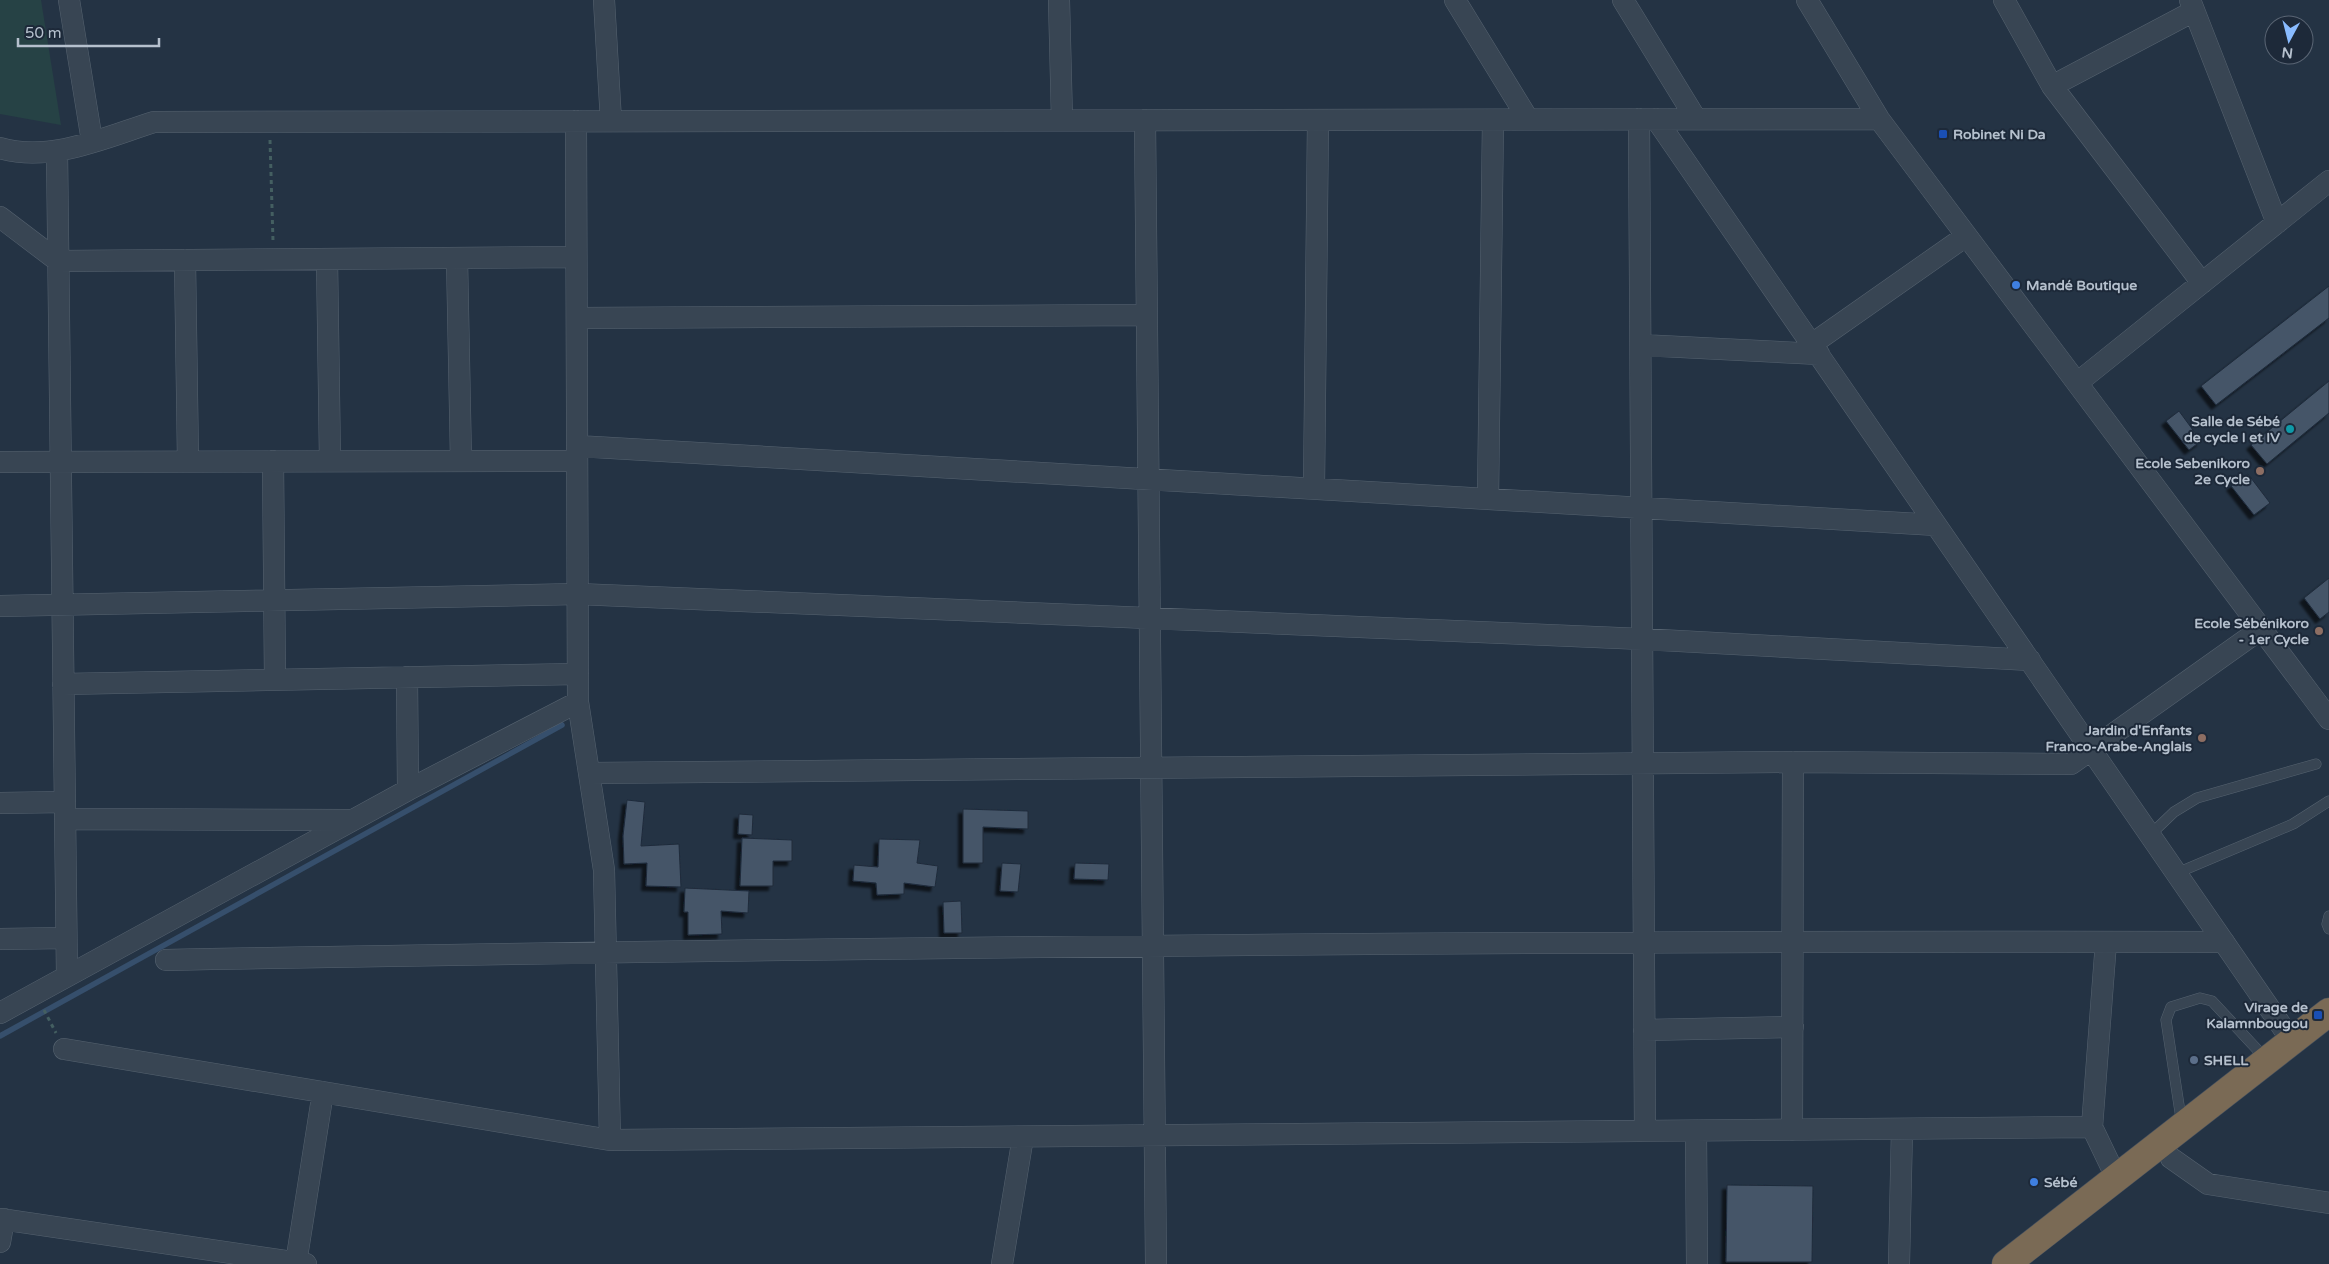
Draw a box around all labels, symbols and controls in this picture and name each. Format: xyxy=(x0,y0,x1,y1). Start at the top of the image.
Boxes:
scale bar xyxy=(18,15,159,47)
north arrow xyxy=(2264,15,2314,65)
text: 50 m xyxy=(25,24,62,42)
text: N xyxy=(2281,43,2294,62)
place label: Robinet Ni Da xyxy=(1953,126,2046,143)
marker: Robinet Ni Da xyxy=(1937,128,1949,140)
place label: Mandé Boutique xyxy=(2026,277,2137,294)
marker: Mandé Boutique xyxy=(2010,279,2022,291)
place label: Salle de Sébé de cycle I et IV xyxy=(2184,413,2280,446)
marker: Salle de Sébé de cycle I et IV xyxy=(2284,423,2296,435)
place label: Ecole Sebenikoro 2e Cycle xyxy=(2135,455,2250,488)
marker: Ecole Sebenikoro 2e Cycle xyxy=(2254,465,2266,477)
place label: Ecole Sébénikoro - 1er Cycle xyxy=(2194,615,2309,648)
marker: Ecole Sébénikoro - 1er Cycle xyxy=(2313,625,2325,637)
place label: Jardin d'Enfants Franco-Arabe-Anglais xyxy=(2046,722,2192,755)
marker: Jardin d'Enfants Franco-Arabe-Anglais xyxy=(2196,732,2208,744)
place label: Virage de Kalamnbougou xyxy=(2206,999,2308,1032)
marker: Virage de Kalamnbougou xyxy=(2312,1009,2324,1021)
place label: SHELL xyxy=(2204,1052,2249,1069)
marker: SHELL xyxy=(2188,1054,2200,1066)
place label: Sébé xyxy=(2044,1174,2077,1191)
marker: Sébé xyxy=(2028,1176,2040,1188)

